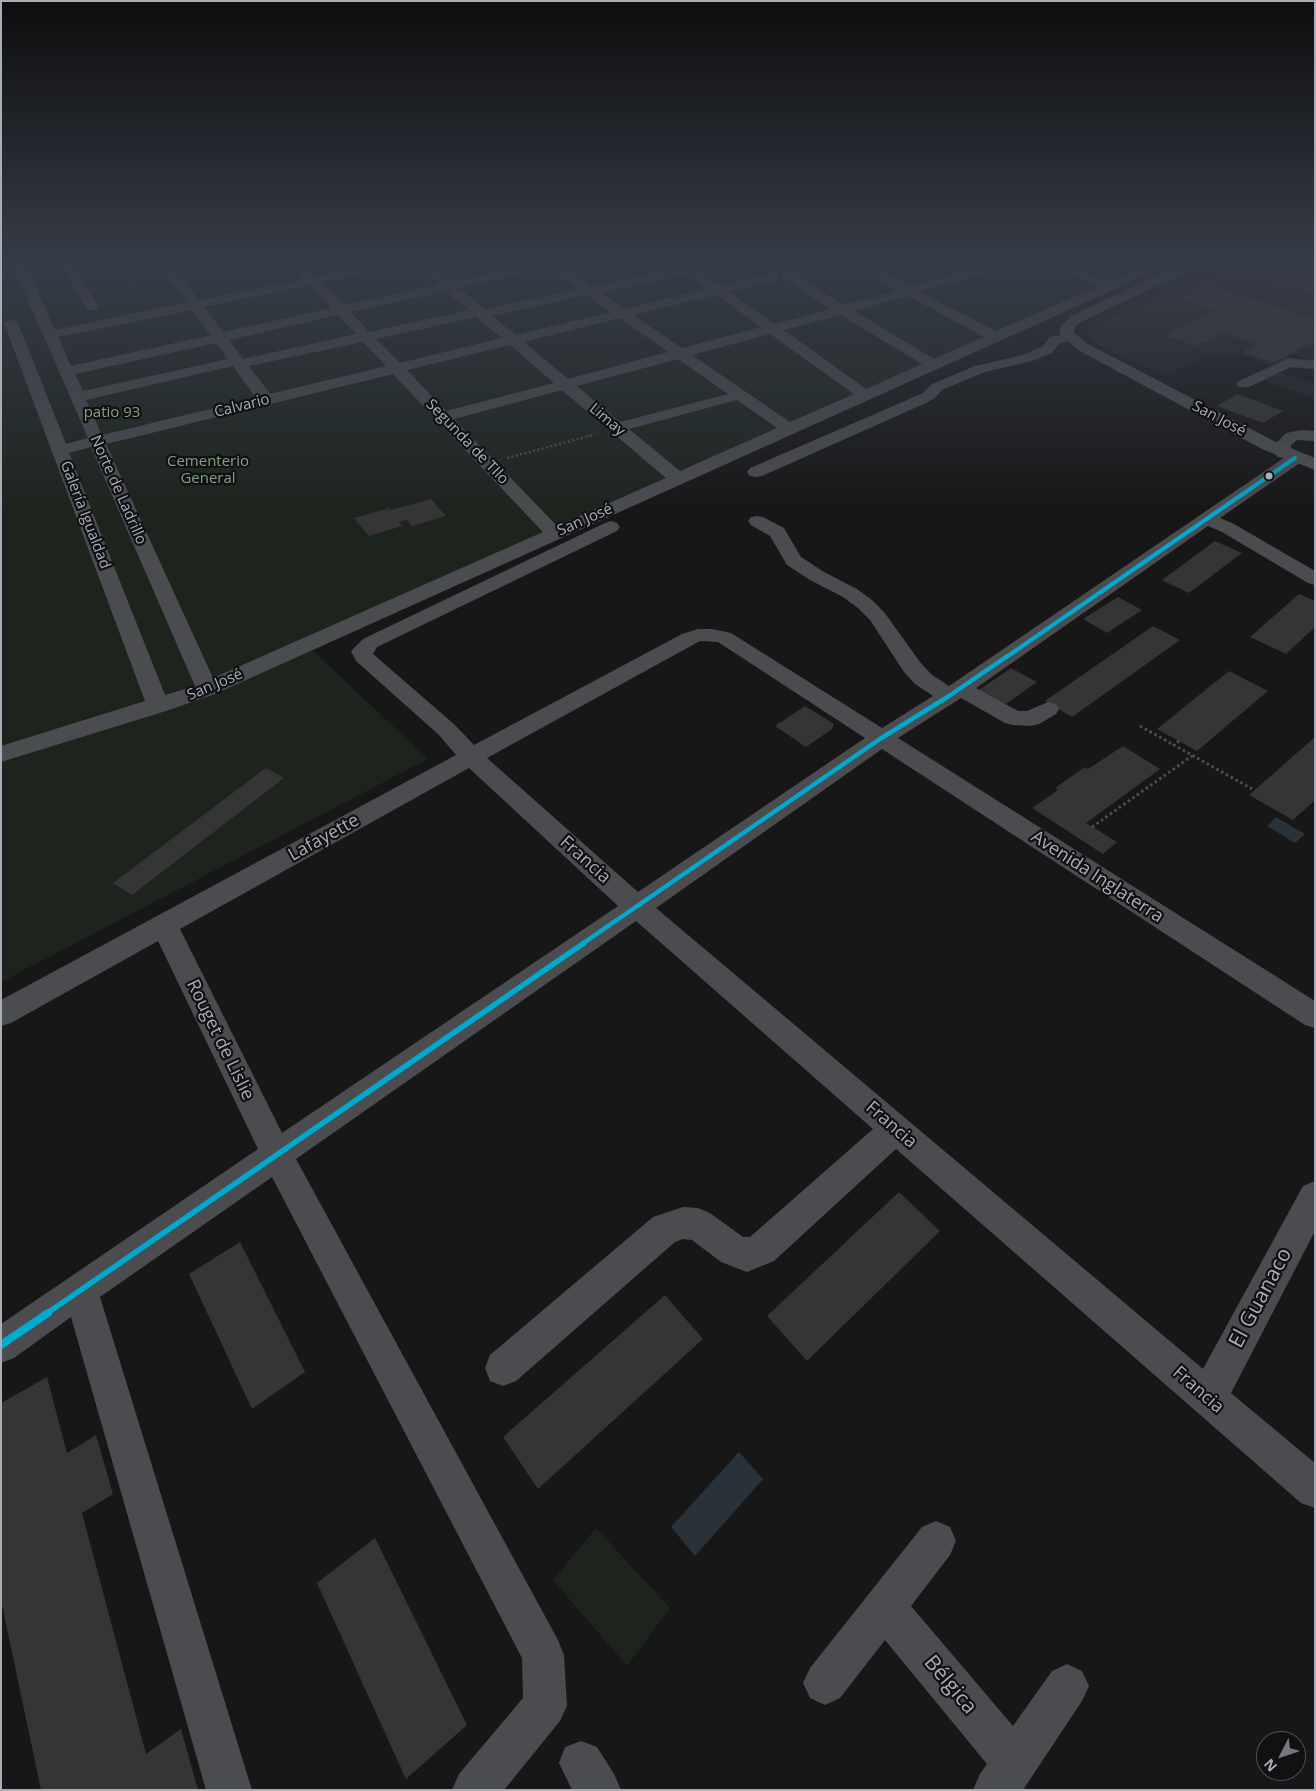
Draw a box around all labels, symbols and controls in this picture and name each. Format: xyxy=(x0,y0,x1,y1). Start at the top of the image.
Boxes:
street label: Calvario xyxy=(212,390,272,422)
street label: Segunda de TIlo xyxy=(422,396,512,488)
street label: San José xyxy=(1189,397,1249,441)
street label: Limay xyxy=(585,400,629,440)
park label: patio 93 xyxy=(84,404,140,422)
street label: Norte de Ladrillo xyxy=(86,433,150,547)
park label: Cementerio General xyxy=(167,453,249,488)
street label: Galería Igualdad xyxy=(56,459,114,571)
unlabelled marker xyxy=(1264,471,1274,481)
street label: San José xyxy=(555,500,615,540)
street label: San José xyxy=(185,665,245,705)
street label: Lafayette xyxy=(285,810,363,866)
street label: Avenida Inglaterra xyxy=(1027,826,1167,928)
street label: Francia xyxy=(555,832,615,888)
street label: Rouget de Lislie xyxy=(181,976,259,1104)
street label: Francia xyxy=(861,1097,921,1153)
street label: El Guanaco xyxy=(1224,1244,1298,1352)
street label: Francia xyxy=(1168,1362,1228,1418)
street label: Bélgica xyxy=(918,1650,982,1720)
north arrow xyxy=(1256,1731,1306,1781)
text: N xyxy=(1259,1755,1281,1776)

